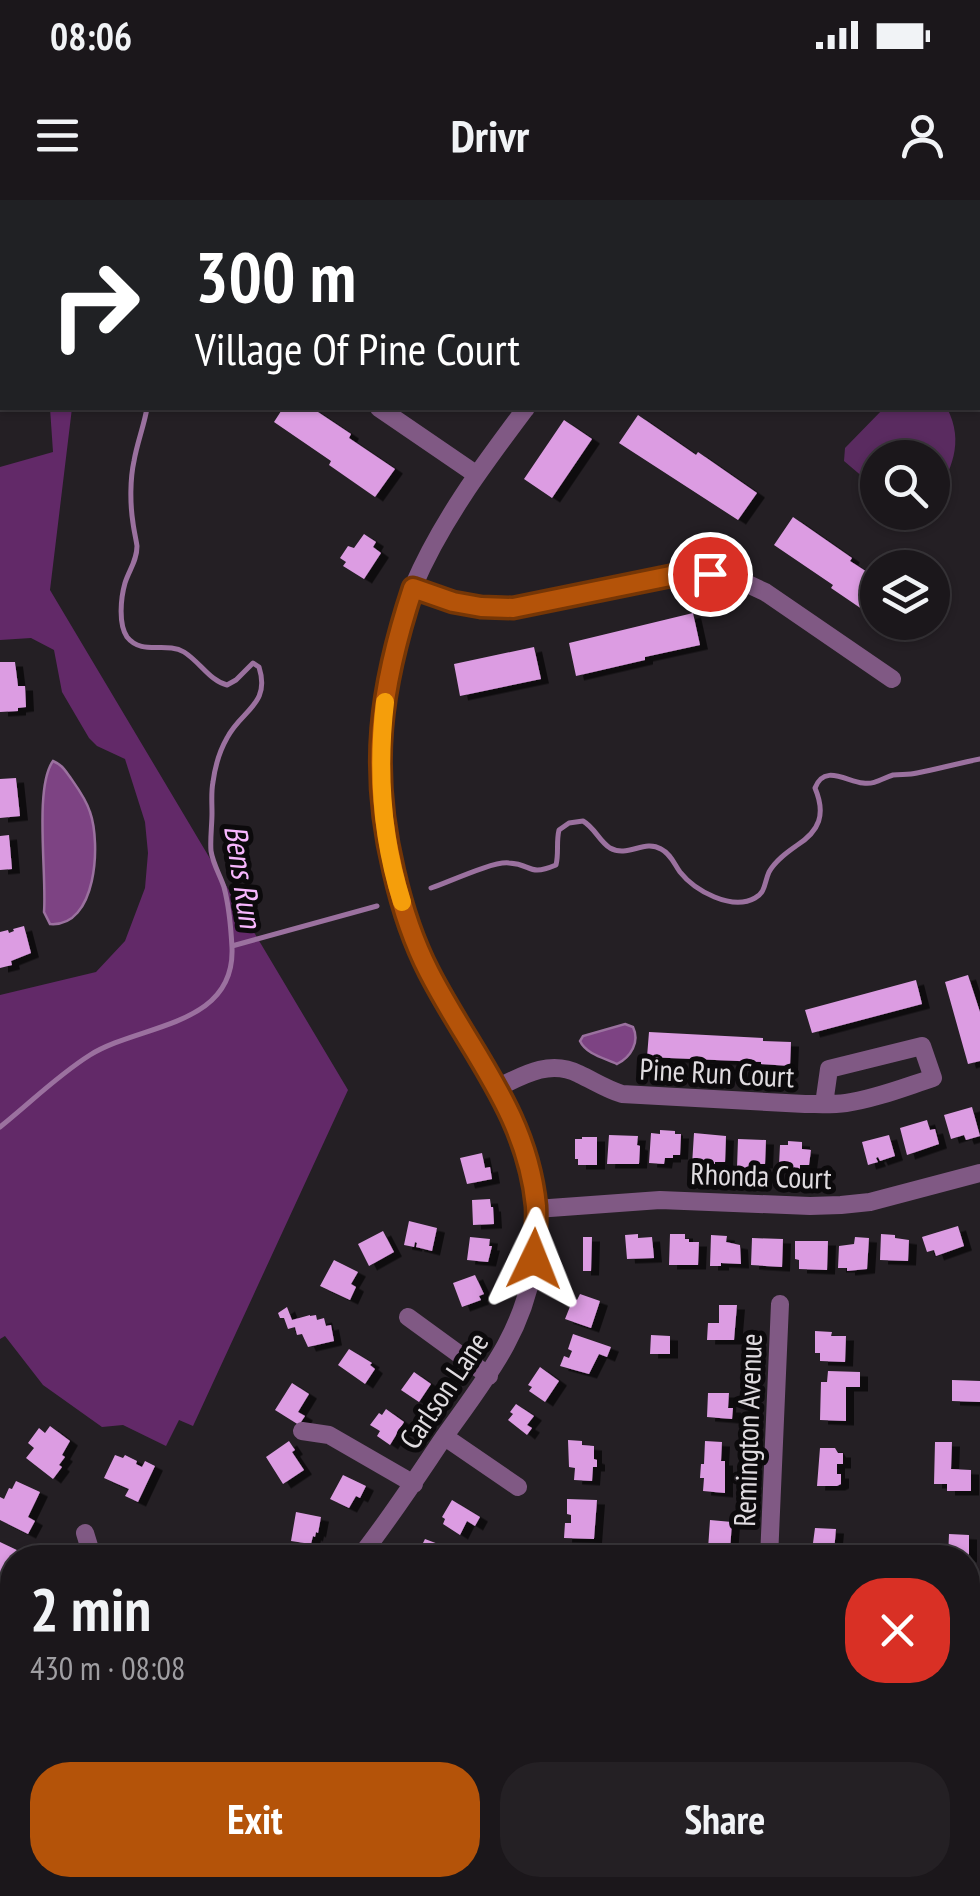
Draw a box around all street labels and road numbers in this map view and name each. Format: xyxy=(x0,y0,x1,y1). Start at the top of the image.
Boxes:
street label: Pine Run Court xyxy=(639,1048,796,1096)
street label: Rhonda Court xyxy=(690,1153,833,1197)
street label: Carlson Lane xyxy=(390,1324,496,1456)
street label: Remington Avenue xyxy=(724,1333,770,1527)

